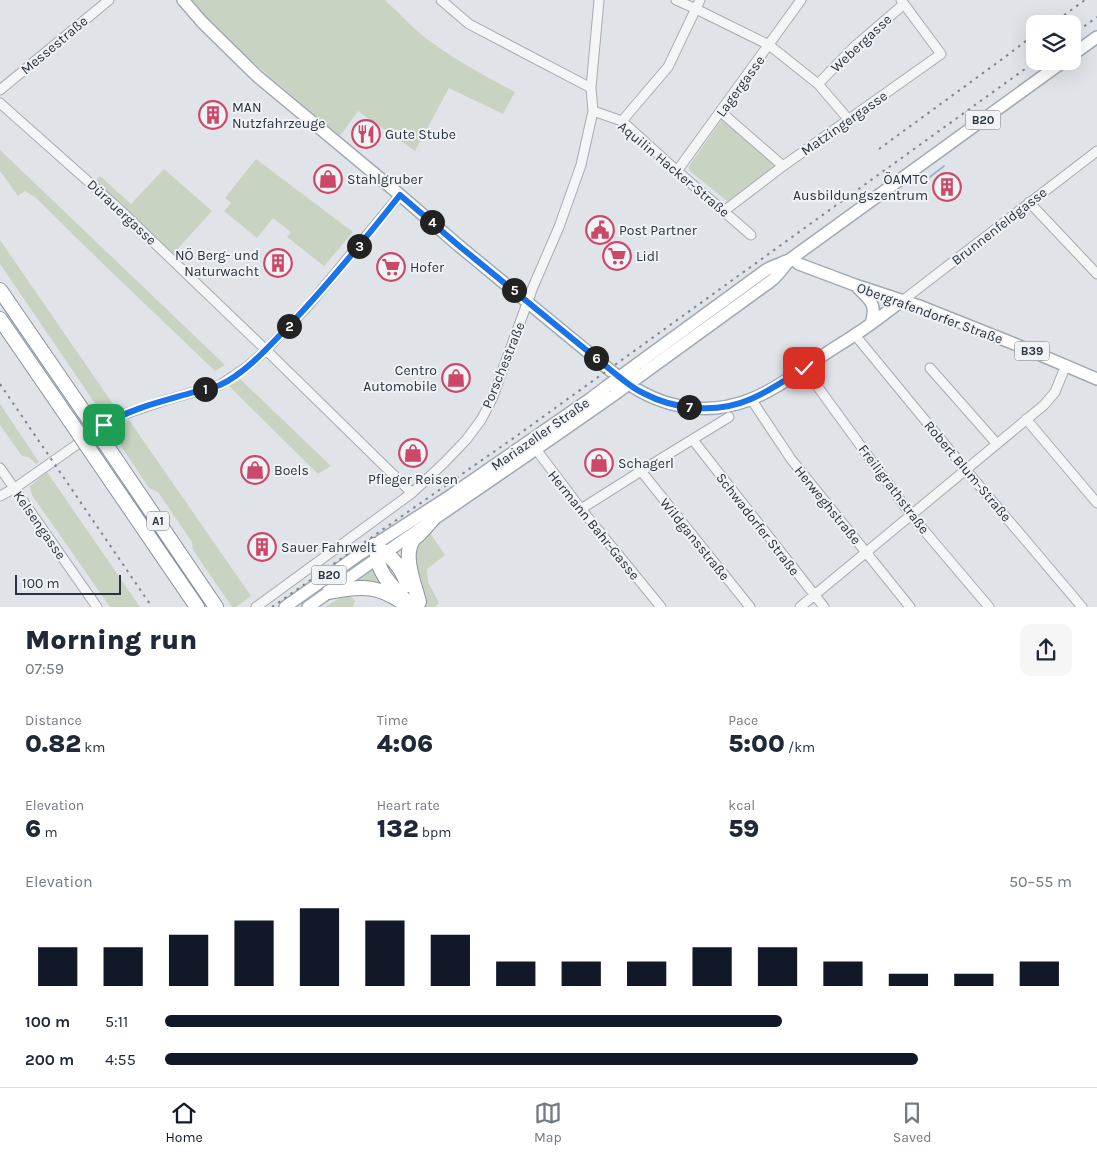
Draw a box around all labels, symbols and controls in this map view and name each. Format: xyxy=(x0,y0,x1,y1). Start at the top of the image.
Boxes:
street label: Webergasse xyxy=(827,11,895,76)
street label: Messestraße xyxy=(17,12,91,78)
map controls xyxy=(1026,15,1081,70)
button: layers xyxy=(1026,15,1081,70)
street label: Lagergasse xyxy=(712,52,768,120)
street label: Matzingergasse xyxy=(798,87,891,159)
place label: MAN Nutzfahrzeuge xyxy=(232,99,325,132)
building icon: MAN Nutzfahrzeuge xyxy=(198,100,228,130)
road number: B20 xyxy=(966,110,1000,130)
street label: Aquilin Hacker-Straße xyxy=(614,118,733,221)
restaurant icon: Gute Stube xyxy=(351,119,381,149)
place label: Gute Stube xyxy=(385,126,456,143)
shop icon: Stahlgruber xyxy=(313,164,343,194)
place label: Stahlgruber xyxy=(347,171,424,188)
place label: ÖAMTC Ausbildungszentrum xyxy=(793,171,928,204)
building icon: ÖAMTC Ausbildungszentrum xyxy=(932,172,962,202)
street label: Dürauergasse xyxy=(83,176,160,249)
street label: Brunnenfeldgasse xyxy=(948,184,1050,269)
pin: 4 xyxy=(420,210,444,234)
text: 4 xyxy=(428,214,437,231)
public building icon: Post Partner xyxy=(585,215,615,245)
place label: Post Partner xyxy=(619,222,698,239)
pin: 3 xyxy=(346,234,372,258)
text: 3 xyxy=(355,238,364,255)
supermarket icon: Lidl xyxy=(602,241,632,271)
place label: NÖ Berg- und Naturwacht xyxy=(175,247,259,280)
building icon: NÖ Berg- und Naturwacht xyxy=(263,248,293,278)
place label: Lidl xyxy=(636,248,659,265)
supermarket icon: Hofer xyxy=(376,252,406,282)
place label: Hofer xyxy=(410,259,445,276)
pin: 5 xyxy=(502,278,526,302)
street label: Obergrafendorfer Straße xyxy=(855,279,1005,348)
text: 5 xyxy=(510,282,519,299)
pin: 2 xyxy=(276,314,302,338)
text: 2 xyxy=(285,318,294,335)
street label: Porschestraße xyxy=(478,319,529,411)
road number: B39 xyxy=(1014,342,1050,361)
pin: 6 xyxy=(584,346,608,370)
pin xyxy=(783,347,825,389)
text: 6 xyxy=(592,350,601,367)
icon: check xyxy=(790,354,818,382)
place label: Centro Automobile xyxy=(363,362,437,395)
shop icon: Centro Automobile xyxy=(441,363,471,393)
pin: 1 xyxy=(192,376,218,402)
text: 1 xyxy=(203,381,208,398)
street label: Mariazeller Straße xyxy=(488,394,593,475)
pin: 7 xyxy=(676,394,702,420)
text: 7 xyxy=(686,399,693,416)
pin xyxy=(83,404,125,446)
icon: arrive xyxy=(90,411,118,439)
street label: Robert Blum-Straße xyxy=(920,417,1015,525)
shop icon: Pfleger Reisen xyxy=(398,438,428,468)
street label: Freiligrathstraße xyxy=(854,441,933,537)
shop icon: Schagerl xyxy=(584,448,614,478)
shop icon: Boels xyxy=(240,455,270,485)
place label: Schagerl xyxy=(618,455,674,472)
place label: Boels xyxy=(274,462,309,479)
street label: Herweghstraße xyxy=(791,462,865,548)
street label: Hermann Bahr-Gasse xyxy=(544,467,643,584)
street label: Schwadorfer Straße xyxy=(712,470,803,579)
place label: Pfleger Reisen xyxy=(368,471,458,488)
street label: Kelsengasse xyxy=(10,488,70,563)
street label: Wildgansstraße xyxy=(656,495,733,584)
road number: A1 xyxy=(147,512,169,530)
building icon: Sauer Fahrwelt xyxy=(247,532,277,562)
place label: Sauer Fahrwelt xyxy=(281,539,376,556)
road number: B20 xyxy=(312,566,346,584)
scale bar xyxy=(15,572,121,595)
text: 100 m xyxy=(22,575,60,592)
text: Morning run xyxy=(25,623,197,656)
button: share xyxy=(1020,624,1072,676)
text: 07:59 xyxy=(25,659,64,678)
text: Distance xyxy=(25,712,82,729)
text: Time xyxy=(377,712,408,729)
text: Pace xyxy=(728,712,758,729)
text: 0.82 xyxy=(25,729,81,758)
text: 4:06 xyxy=(377,729,433,758)
text: 5:00 xyxy=(728,729,785,758)
text: km xyxy=(81,739,105,756)
text: /km xyxy=(785,739,815,756)
text: Elevation xyxy=(25,797,84,814)
text: Heart rate xyxy=(377,797,440,814)
text: kcal xyxy=(728,797,755,814)
text: 6 xyxy=(25,814,41,843)
text: 132 xyxy=(377,814,418,843)
text: 59 xyxy=(728,814,759,843)
text: m xyxy=(41,824,58,841)
text: bpm xyxy=(418,824,451,841)
text: Elevation xyxy=(25,872,93,891)
text: 50–55 m xyxy=(1009,872,1072,891)
text: 100 m xyxy=(25,1012,70,1031)
text: 5:11 xyxy=(105,1012,128,1031)
text: 200 m xyxy=(25,1050,74,1069)
text: 4:55 xyxy=(105,1050,136,1069)
tab: Home xyxy=(166,1099,203,1146)
tab: Map xyxy=(534,1099,562,1146)
tab: Saved xyxy=(893,1099,932,1146)

